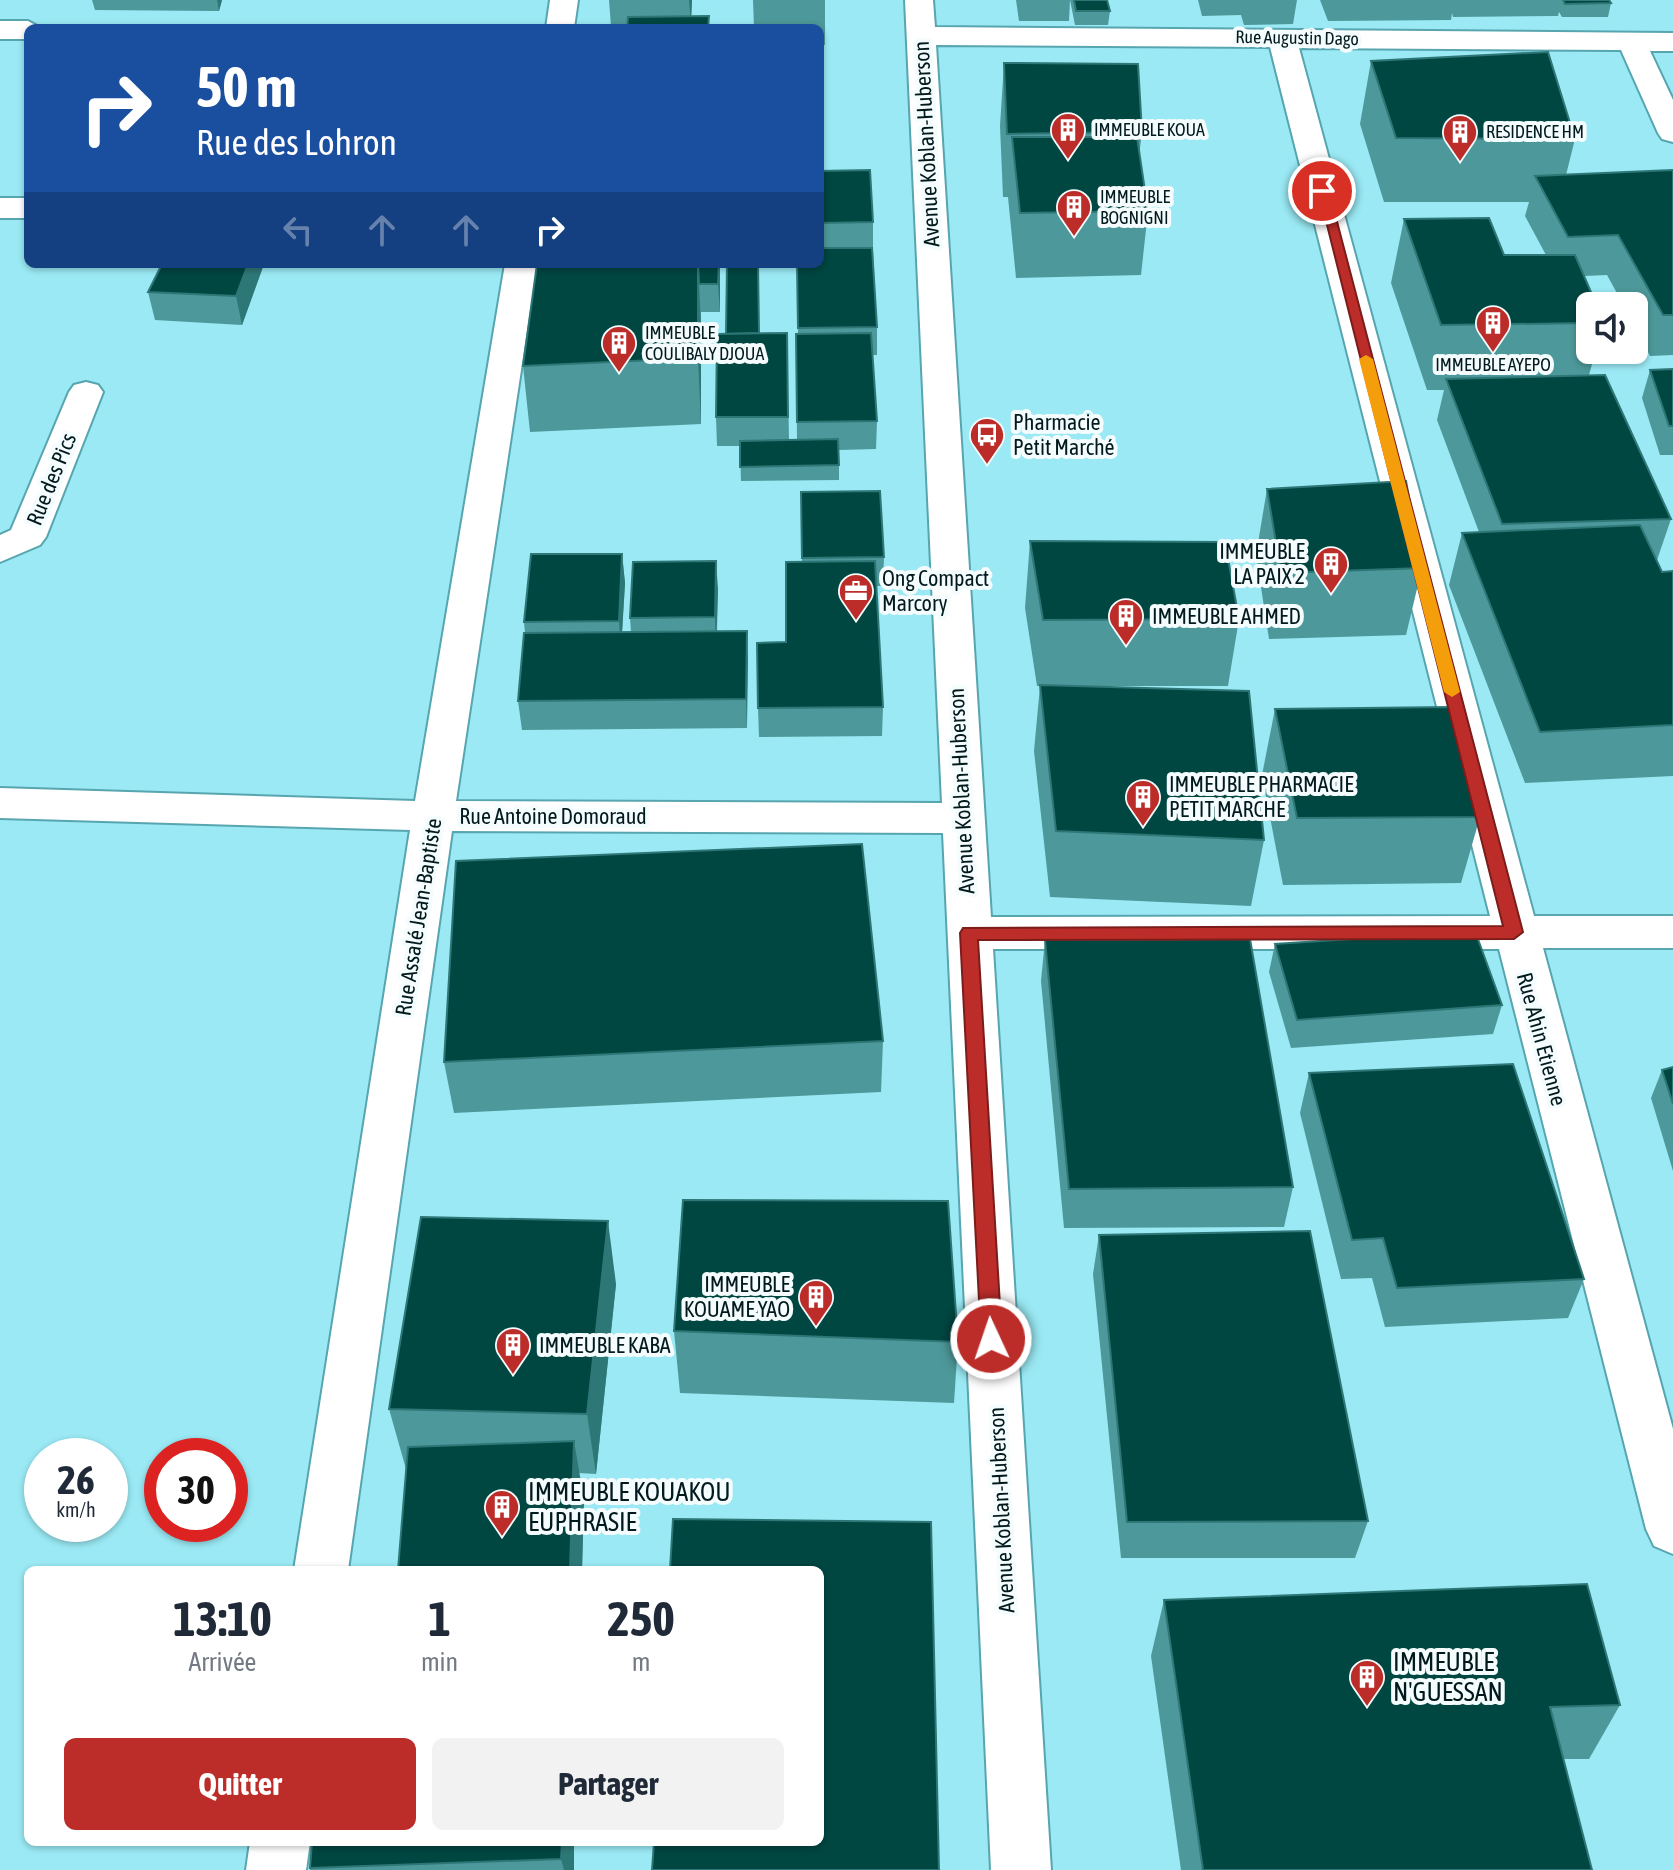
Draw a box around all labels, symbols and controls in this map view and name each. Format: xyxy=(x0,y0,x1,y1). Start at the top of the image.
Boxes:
street label: Rue Augustin Dago xyxy=(1235,26,1359,49)
street label: Avenue Koblan-Huberson xyxy=(908,40,944,248)
text: 50 m xyxy=(196,55,297,119)
icon: right xyxy=(64,56,168,160)
building icon: IMMEUBLE KOUA xyxy=(1049,111,1087,161)
building icon: RESIDENCE HM xyxy=(1441,113,1479,163)
place label: IMMEUBLE KOUA xyxy=(1094,119,1205,140)
text: Rue des Lohron xyxy=(196,121,397,163)
place label: RESIDENCE HM xyxy=(1486,121,1584,142)
pin xyxy=(1288,157,1356,225)
icon: arrive xyxy=(1300,169,1344,213)
place label: IMMEUBLE BOGNIGNI xyxy=(1100,186,1170,228)
building icon: IMMEUBLE BOGNIGNI xyxy=(1055,188,1093,238)
icon: left xyxy=(276,208,320,252)
icon: ahead xyxy=(360,208,404,252)
icon: ahead xyxy=(444,208,488,252)
icon: right xyxy=(528,208,572,252)
map controls xyxy=(1576,292,1648,364)
button: sound xyxy=(1576,292,1648,364)
building icon: IMMEUBLE AYEPO xyxy=(1474,304,1512,354)
place label: IMMEUBLE COULIBALY DJOUA xyxy=(645,322,764,364)
building icon: IMMEUBLE COULIBALY DJOUA xyxy=(600,324,638,374)
place label: IMMEUBLE AYEPO xyxy=(1435,354,1551,375)
place label: Pharmacie Petit Marché xyxy=(1013,409,1115,460)
bus stop icon: Pharmacie Petit Marché xyxy=(968,416,1006,466)
street label: Rue des Pics xyxy=(21,429,81,529)
place label: IMMEUBLE LA PAIX 2 xyxy=(1219,538,1306,589)
building icon: IMMEUBLE LA PAIX 2 xyxy=(1312,545,1350,595)
place label: Ong Compact Marcory xyxy=(882,565,989,616)
office icon: Ong Compact Marcory xyxy=(837,572,875,622)
building icon: IMMEUBLE AHMED xyxy=(1107,597,1145,647)
place label: IMMEUBLE AHMED xyxy=(1152,603,1301,629)
street label: Avenue Koblan-Huberson xyxy=(943,687,979,895)
place label: IMMEUBLE PHARMACIE PETIT MARCHE xyxy=(1169,771,1354,822)
building icon: IMMEUBLE PHARMACIE PETIT MARCHE xyxy=(1124,778,1162,828)
street label: Rue Antoine Domoraud xyxy=(459,803,647,829)
street label: Rue Assalé Jean-Baptiste xyxy=(390,816,446,1018)
street label: Rue Ahin Etienne xyxy=(1512,970,1572,1108)
place label: IMMEUBLE KOUAME YAO xyxy=(684,1271,791,1322)
building icon: IMMEUBLE KOUAME YAO xyxy=(797,1278,835,1328)
position arrow xyxy=(949,1297,1033,1381)
building icon: IMMEUBLE KABA xyxy=(494,1326,532,1376)
place label: IMMEUBLE KABA xyxy=(539,1332,671,1358)
street label: Avenue Koblan-Huberson xyxy=(983,1406,1019,1614)
speed limit sign: 30 xyxy=(144,1438,248,1542)
text: 26 xyxy=(57,1457,95,1502)
place label: IMMEUBLE KOUAKOU EUPHRASIE xyxy=(528,1477,731,1537)
building icon: IMMEUBLE KOUAKOU EUPHRASIE xyxy=(483,1488,521,1538)
text: km/h xyxy=(56,1498,96,1521)
text: 13:10 xyxy=(173,1591,272,1646)
text: 1 xyxy=(428,1591,451,1646)
text: 250 xyxy=(607,1591,675,1646)
text: Arrivée xyxy=(188,1647,256,1677)
text: min xyxy=(421,1647,458,1677)
text: m xyxy=(632,1647,650,1677)
place label: IMMEUBLE N'GUESSAN xyxy=(1393,1647,1503,1707)
building icon: IMMEUBLE N'GUESSAN xyxy=(1348,1658,1386,1708)
button: Quitter xyxy=(64,1738,416,1830)
button: Partager xyxy=(432,1738,784,1830)

